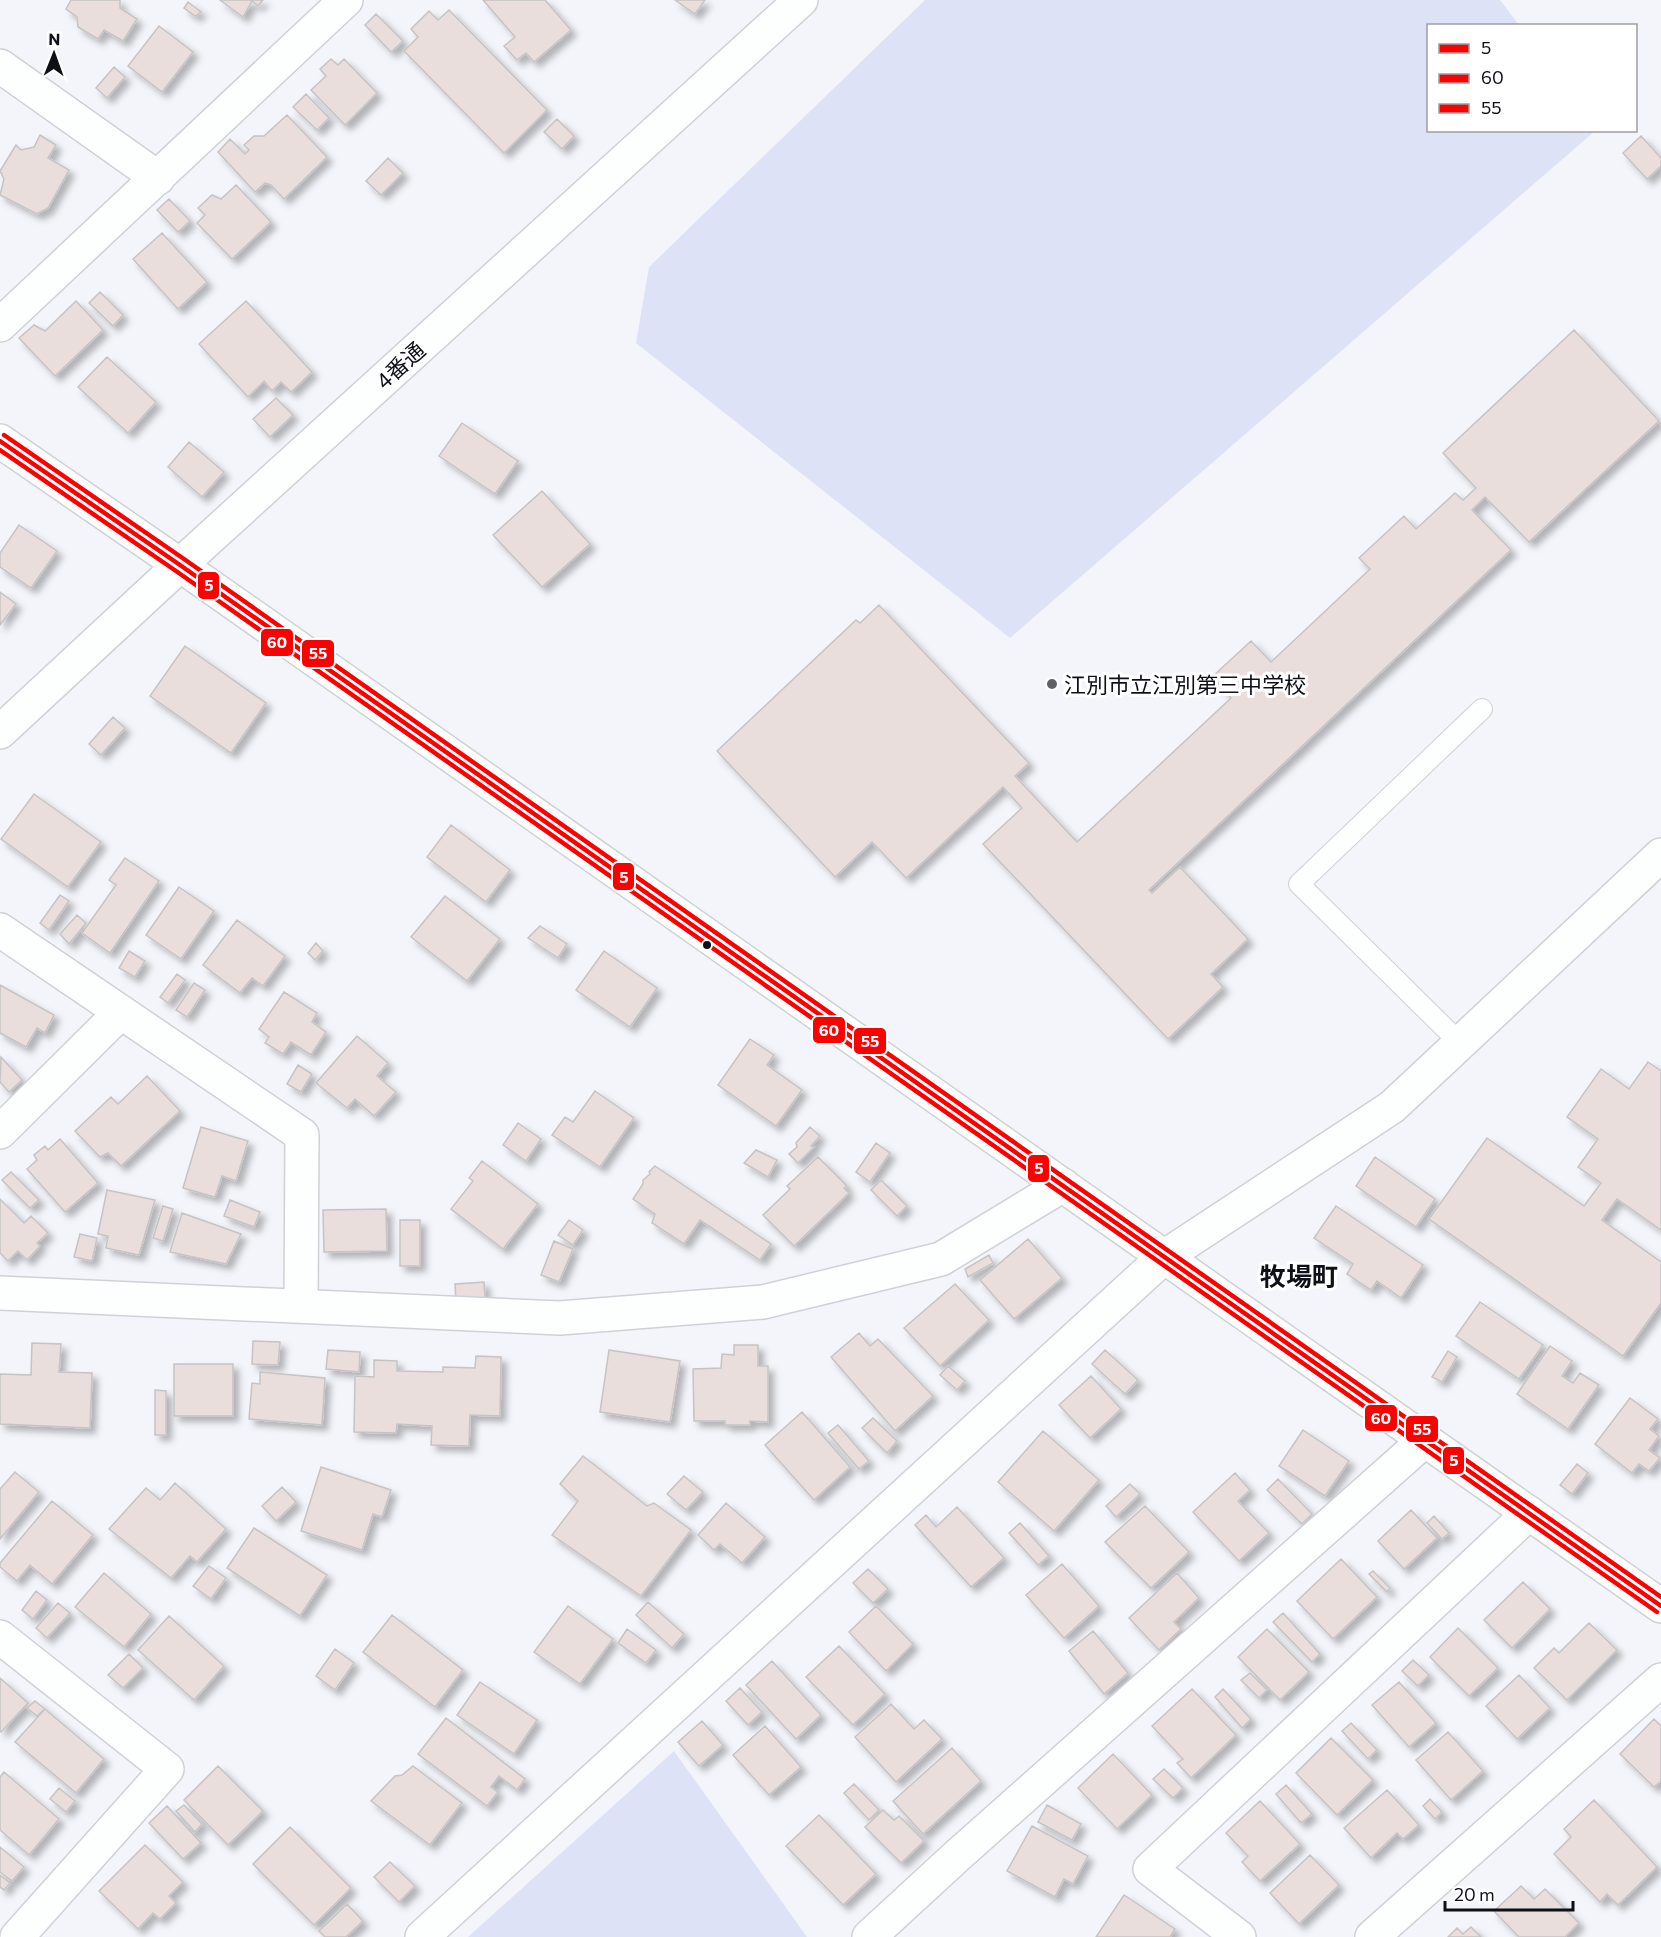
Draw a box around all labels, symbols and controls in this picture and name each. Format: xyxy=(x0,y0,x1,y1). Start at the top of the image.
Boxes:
north arrow xyxy=(24,24,84,84)
legend xyxy=(1427,24,1637,132)
text: N xyxy=(48,29,60,48)
text: 5 xyxy=(1481,36,1491,58)
text: 60 xyxy=(1481,66,1504,88)
text: 55 xyxy=(1481,96,1502,118)
street label: 4番通 xyxy=(370,336,430,394)
line badge: 5 xyxy=(197,571,220,600)
text: 5 xyxy=(204,575,214,594)
line badge: 60 xyxy=(260,628,294,657)
text: 60 xyxy=(267,632,287,651)
line badge: 55 xyxy=(301,639,335,668)
text: 55 xyxy=(309,643,327,662)
place label: 江別市立江別第三中学校 xyxy=(1064,671,1306,698)
marker: 江別市立江別第三中学校 xyxy=(1045,677,1059,691)
line badge: 5 xyxy=(612,862,635,891)
text: 5 xyxy=(619,867,629,886)
unlabelled marker xyxy=(701,939,713,951)
line badge: 60 xyxy=(812,1016,846,1044)
text: 60 xyxy=(819,1020,839,1039)
line badge: 55 xyxy=(853,1027,887,1055)
text: 55 xyxy=(861,1031,879,1050)
line badge: 5 xyxy=(1027,1154,1050,1183)
text: 5 xyxy=(1034,1158,1044,1177)
district label: 牧場町 xyxy=(1260,1260,1338,1291)
line badge: 60 xyxy=(1364,1404,1398,1432)
text: 60 xyxy=(1371,1408,1391,1427)
line badge: 55 xyxy=(1405,1415,1439,1443)
text: 55 xyxy=(1413,1419,1431,1438)
line badge: 5 xyxy=(1442,1446,1465,1475)
text: 5 xyxy=(1449,1450,1459,1469)
scale bar xyxy=(1445,1874,1572,1912)
text: 20 m xyxy=(1454,1883,1495,1905)

